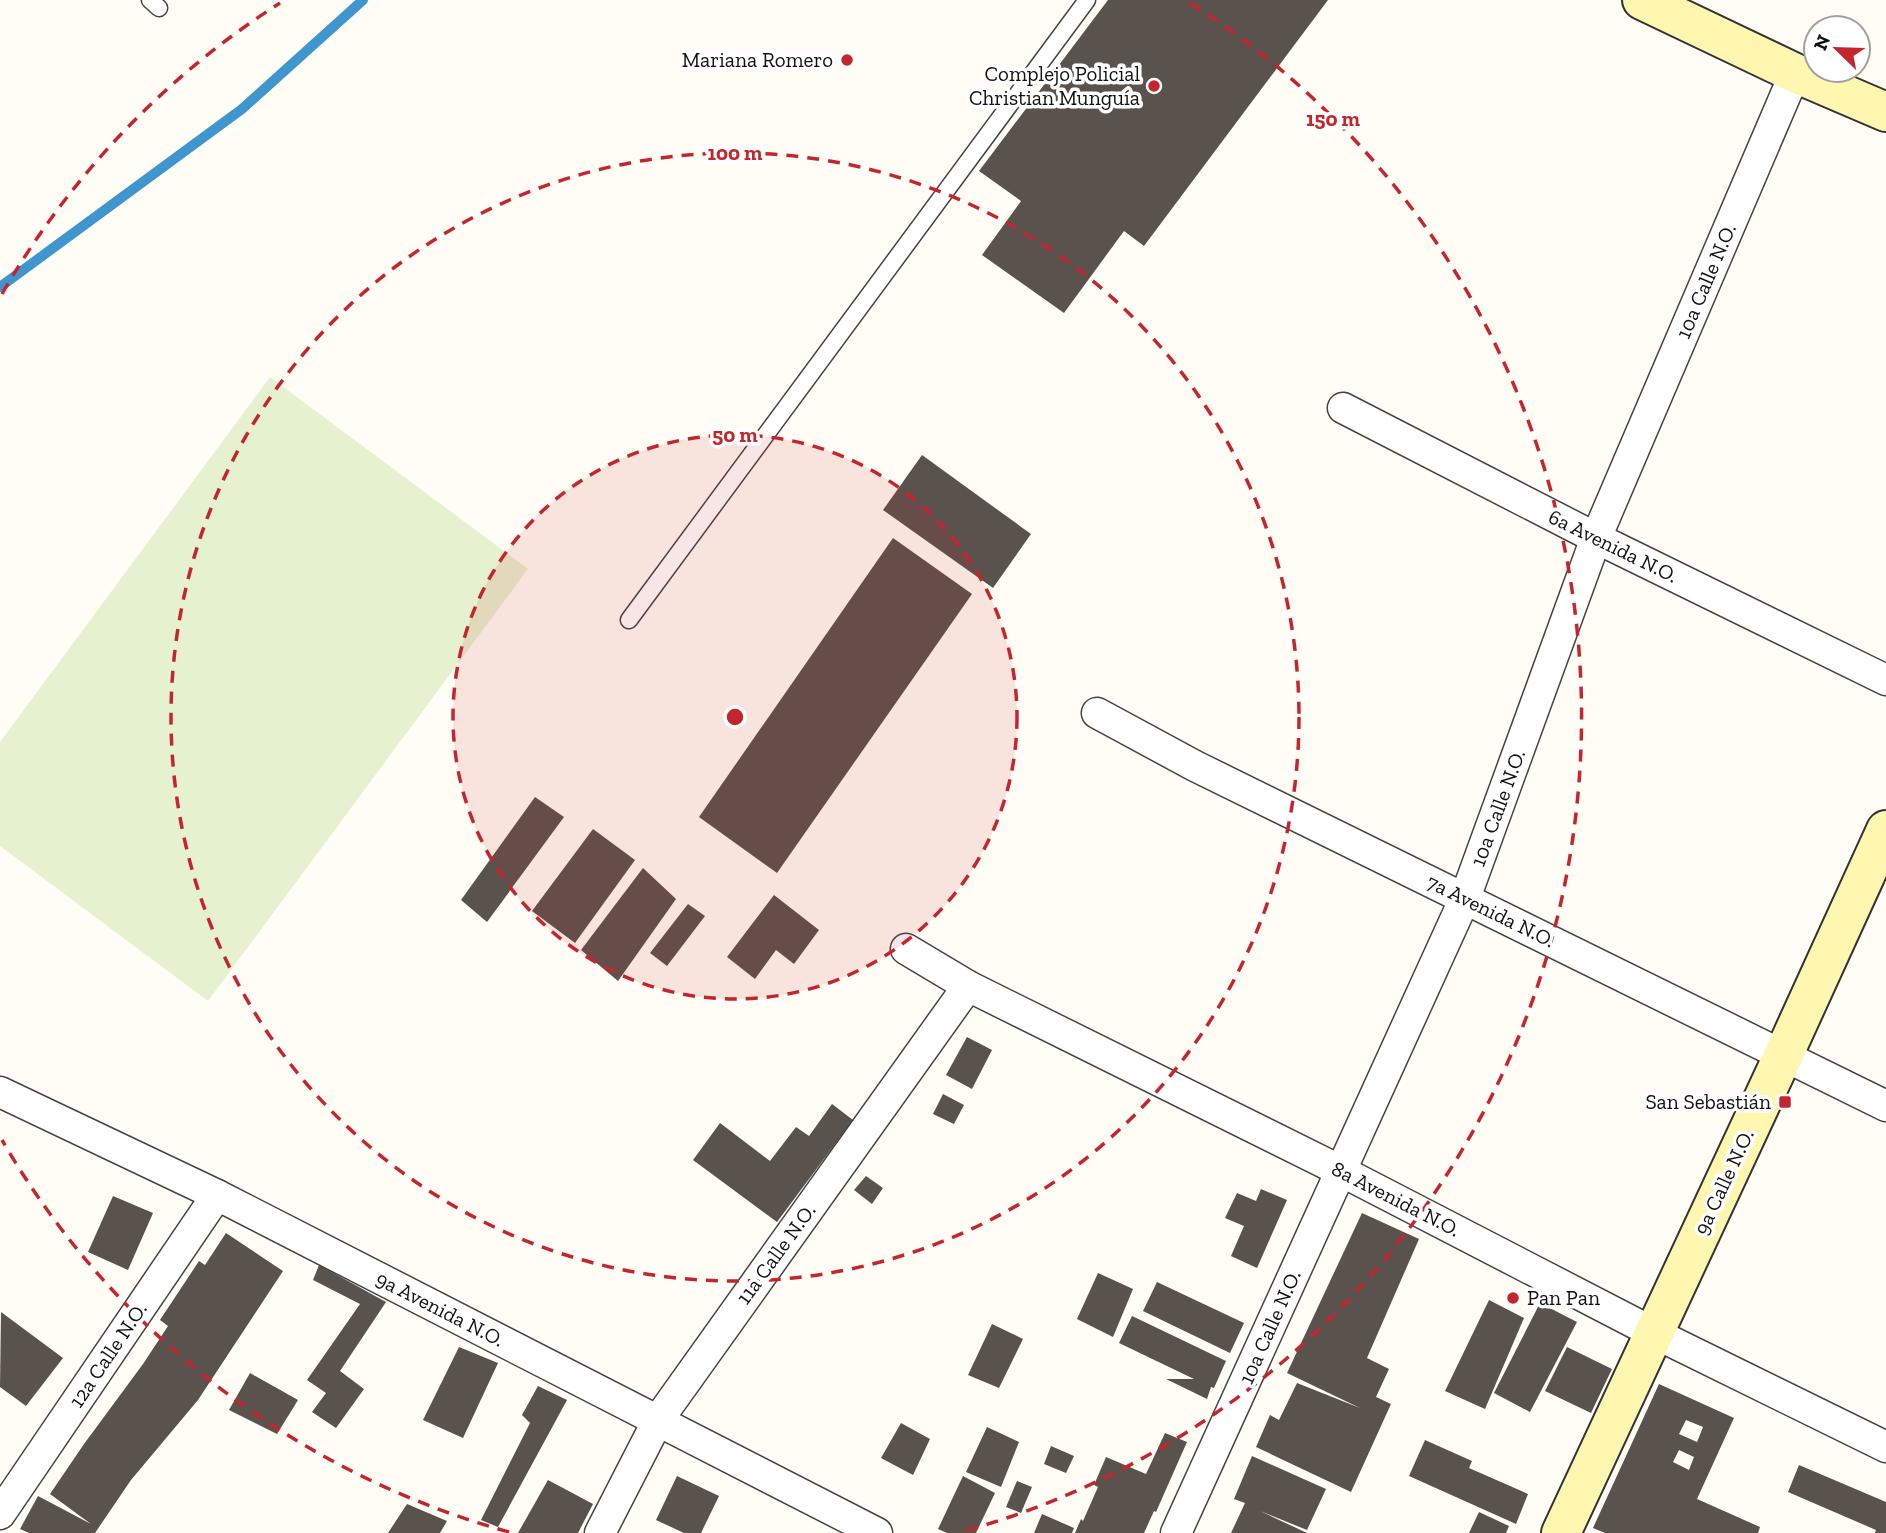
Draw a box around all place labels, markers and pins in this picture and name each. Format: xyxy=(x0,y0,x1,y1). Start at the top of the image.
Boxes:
place label: Mariana Romero xyxy=(682,47,833,72)
marker: Mariana Romero xyxy=(839,52,855,68)
place label: Complejo Policial Christian Munguía xyxy=(969,61,1140,110)
marker: Complejo Policial Christian Munguía xyxy=(1146,78,1162,94)
centre of rings xyxy=(723,705,747,729)
place label: San Sebastián xyxy=(1645,1089,1771,1114)
marker: San Sebastián xyxy=(1777,1094,1793,1110)
place label: Pan Pan xyxy=(1527,1285,1600,1310)
marker: Pan Pan xyxy=(1505,1290,1521,1306)

